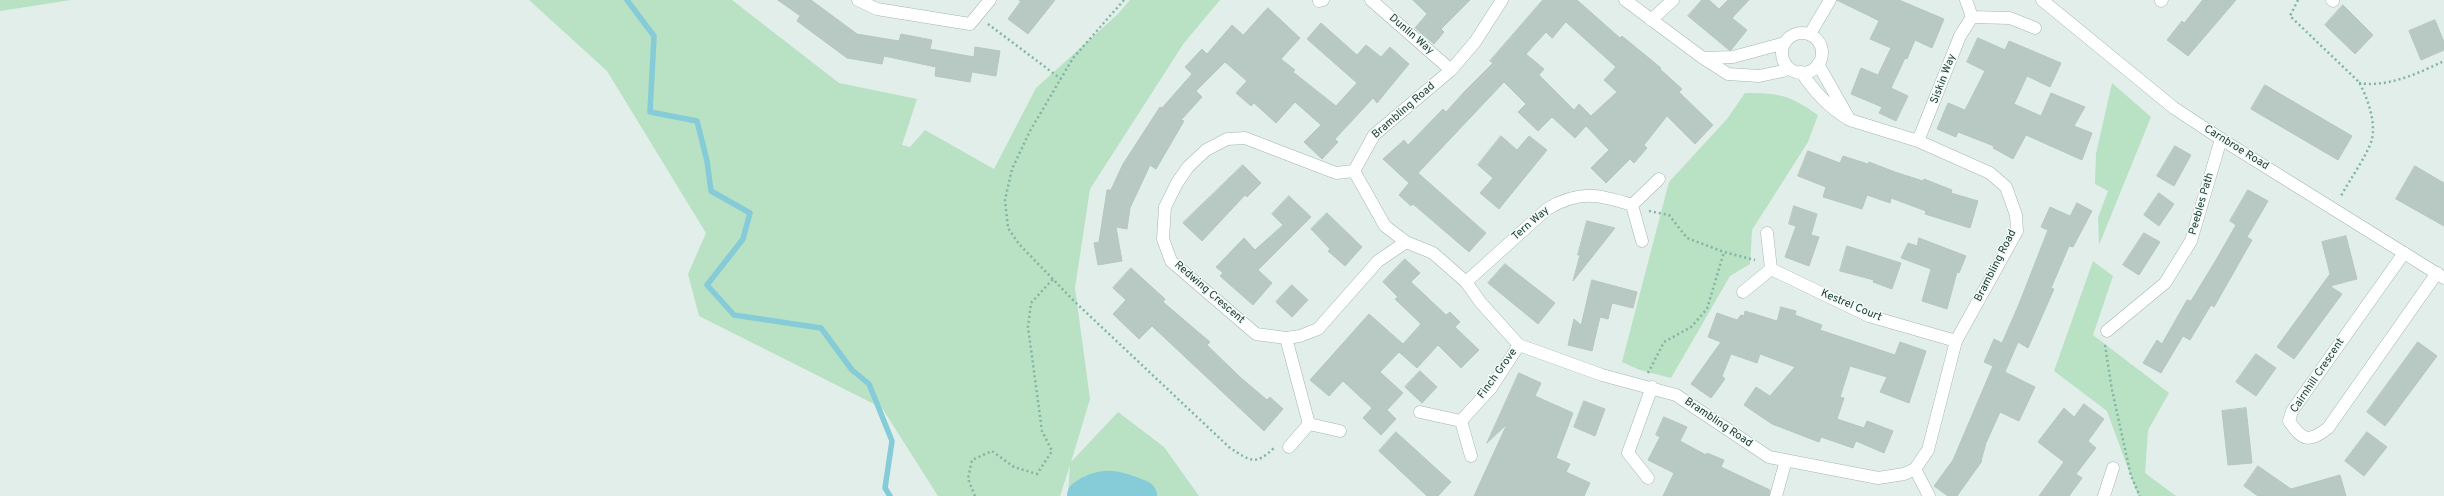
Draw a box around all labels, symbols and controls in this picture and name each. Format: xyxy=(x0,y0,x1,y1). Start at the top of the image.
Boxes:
street label: Dunlin Way xyxy=(1386,12,1436,58)
street label: Siskin Way xyxy=(1928,52,1960,106)
street label: Brambling Road xyxy=(1370,80,1438,142)
street label: Carnbroe Road xyxy=(2201,123,2271,173)
street label: Peebles Path xyxy=(2187,171,2217,237)
street label: Tern Way xyxy=(1510,204,1552,244)
street label: Brambling Road xyxy=(1972,228,2020,304)
street label: Redwing Crescent xyxy=(1171,259,1247,327)
street label: Kestrel Court xyxy=(1818,287,1884,325)
street label: Cairnhill Crescent xyxy=(2288,336,2348,416)
street label: Finch Grove xyxy=(1475,346,1521,402)
street label: Brambling Road xyxy=(1682,395,1754,451)

